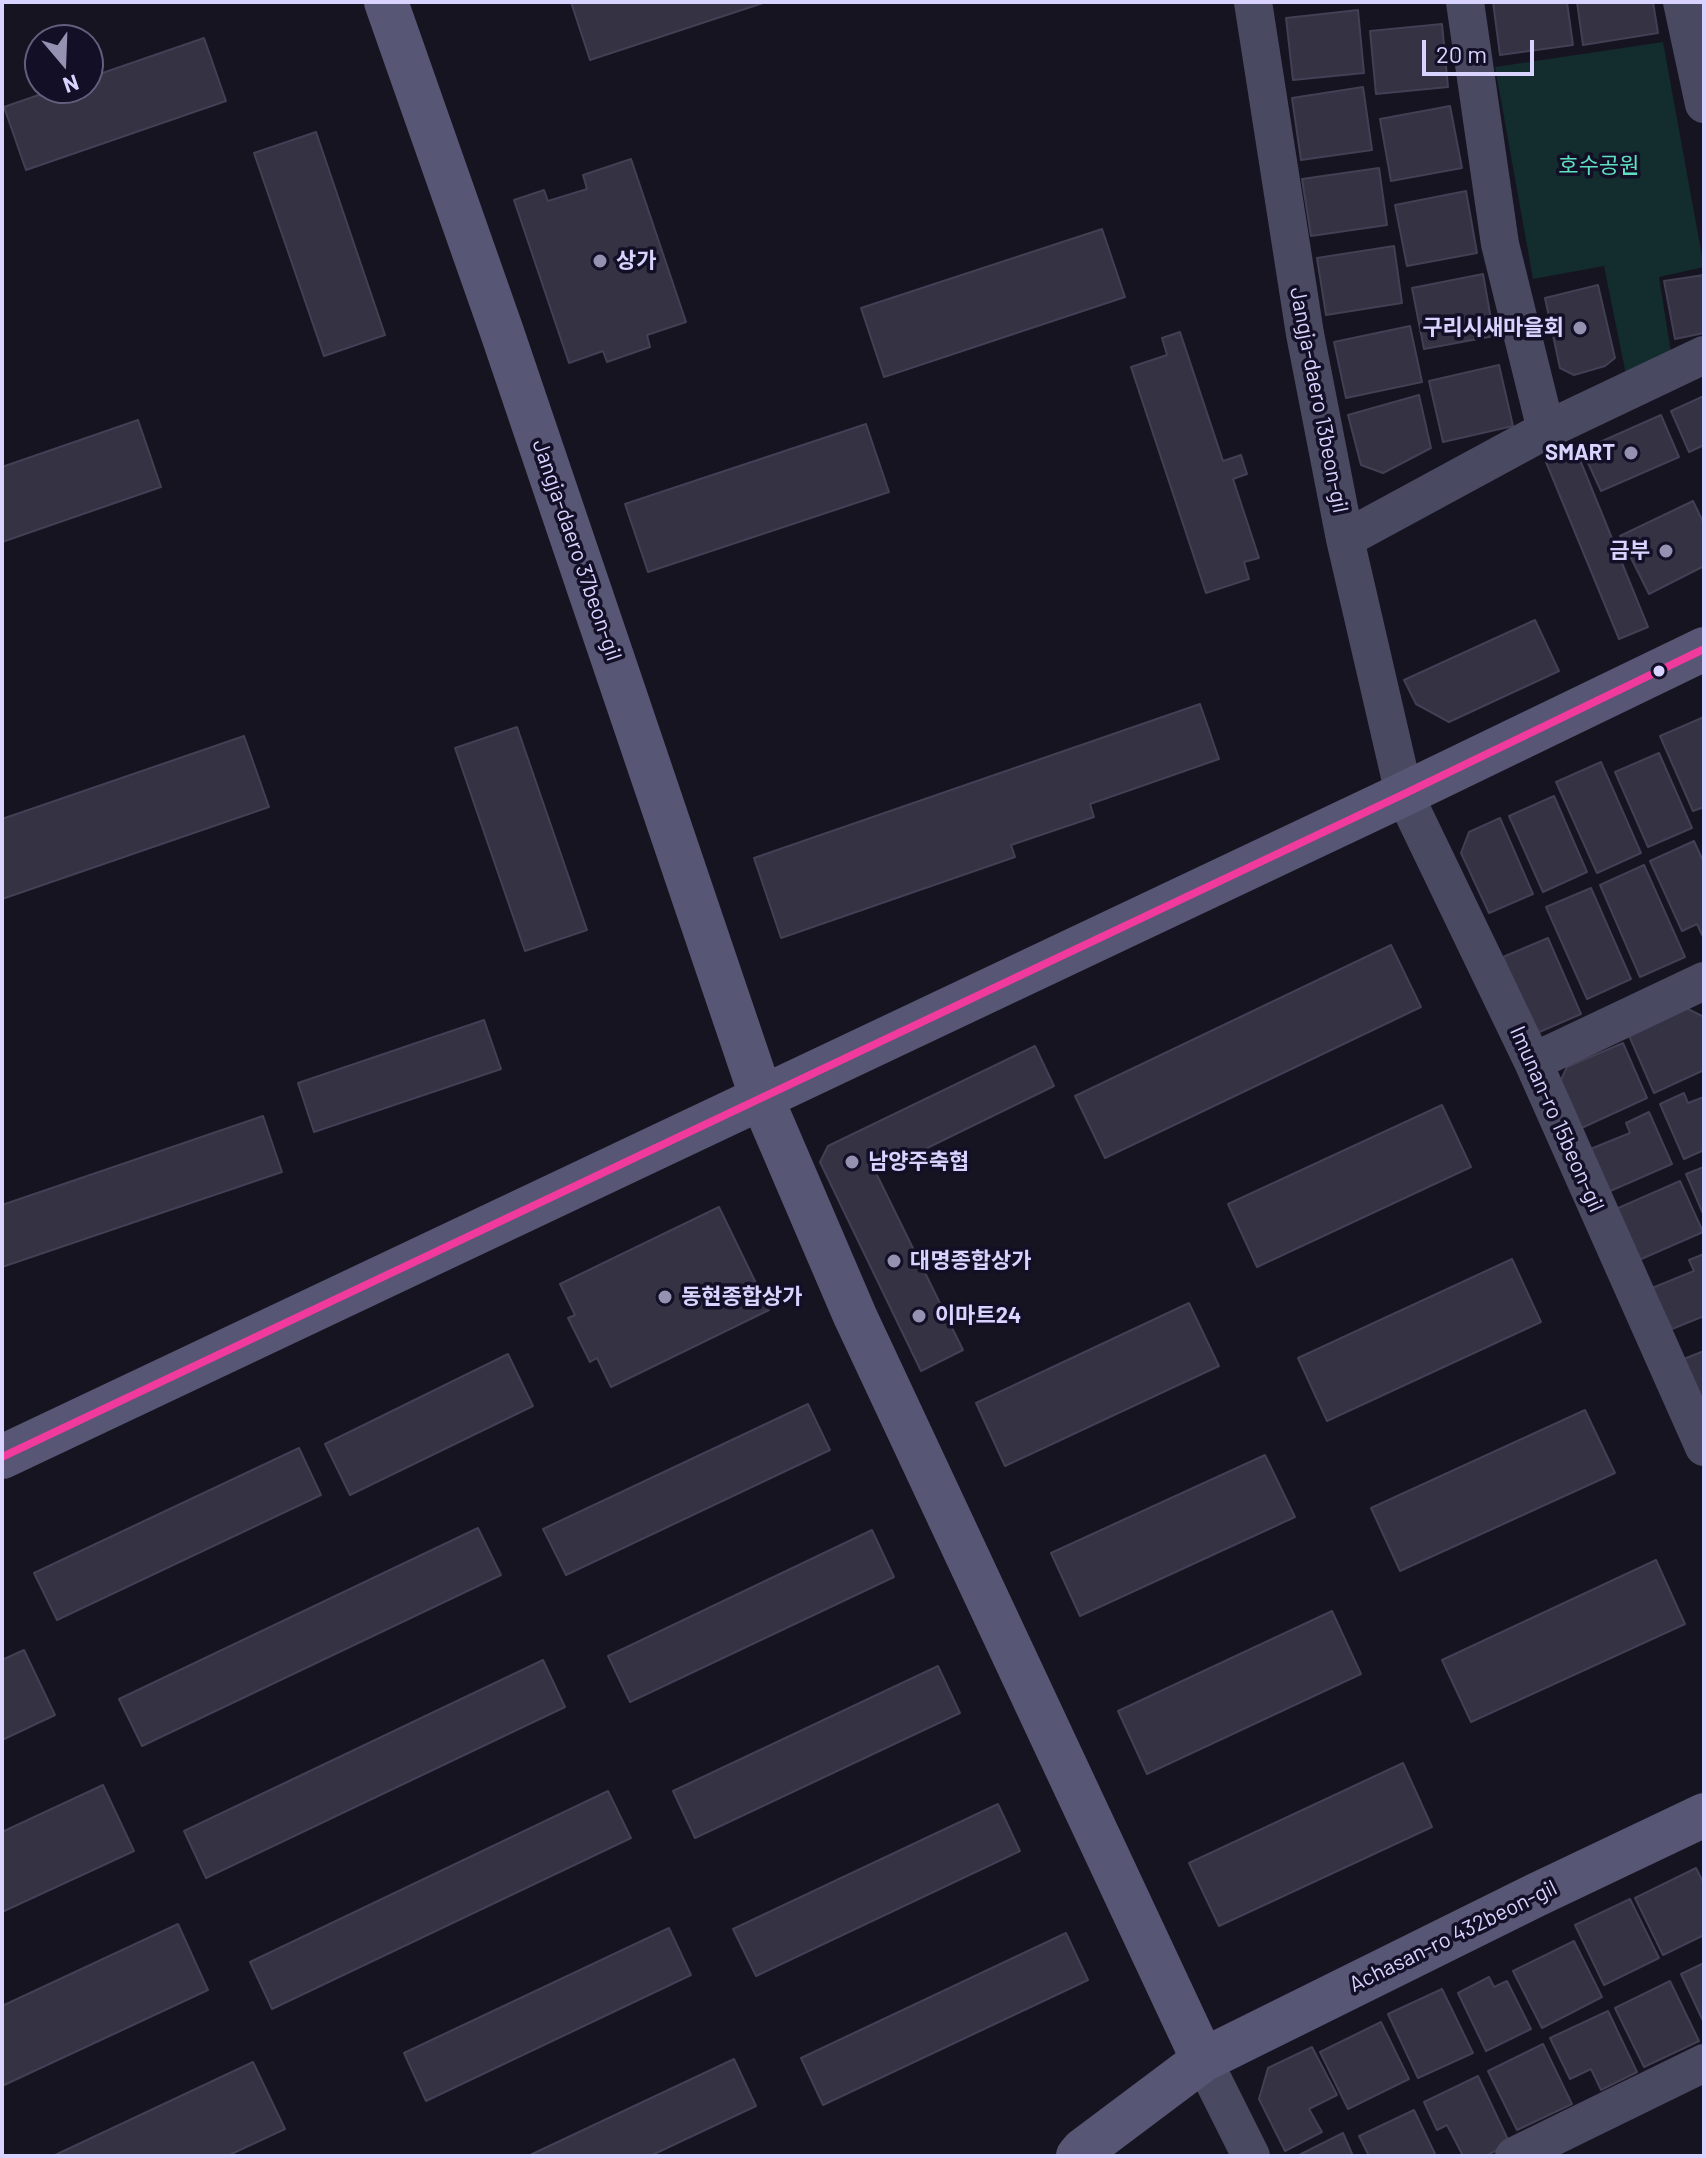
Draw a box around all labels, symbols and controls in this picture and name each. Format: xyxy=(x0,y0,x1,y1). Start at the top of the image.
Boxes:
north arrow xyxy=(24,24,104,104)
scale bar xyxy=(1426,24,1538,74)
text: 20 m xyxy=(1436,39,1487,68)
text: N xyxy=(60,70,82,99)
park label: 호수공원 xyxy=(1559,153,1639,179)
place label: 상가 xyxy=(616,248,656,274)
marker: 상가 xyxy=(591,252,609,270)
street label: Jangja-daero 13beon-gil xyxy=(1284,285,1354,515)
place label: 구리시새마을회 xyxy=(1422,315,1564,341)
marker: 구리시새마을회 xyxy=(1571,319,1589,337)
street label: Jangja-daero 37beon-gil xyxy=(527,436,627,664)
place label: SMART xyxy=(1545,440,1615,466)
marker: SMART xyxy=(1622,444,1640,462)
place label: 금부 xyxy=(1610,538,1650,564)
marker: 금부 xyxy=(1657,542,1675,560)
unlabelled marker xyxy=(1651,663,1667,679)
street label: Imunan-ro 15beon-gil xyxy=(1504,1022,1610,1216)
place label: 남양주축협 xyxy=(868,1149,969,1175)
marker: 남양주축협 xyxy=(843,1153,861,1171)
place label: 대명종합상가 xyxy=(910,1248,1031,1274)
marker: 대명종합상가 xyxy=(885,1252,903,1270)
place label: 동현종합상가 xyxy=(681,1284,802,1310)
marker: 동현종합상가 xyxy=(656,1288,674,1306)
place label: 이마트24 xyxy=(935,1303,1021,1329)
marker: 이마트24 xyxy=(910,1307,928,1325)
street label: Achasan-ro 432beon-gil xyxy=(1345,1874,1561,1998)

